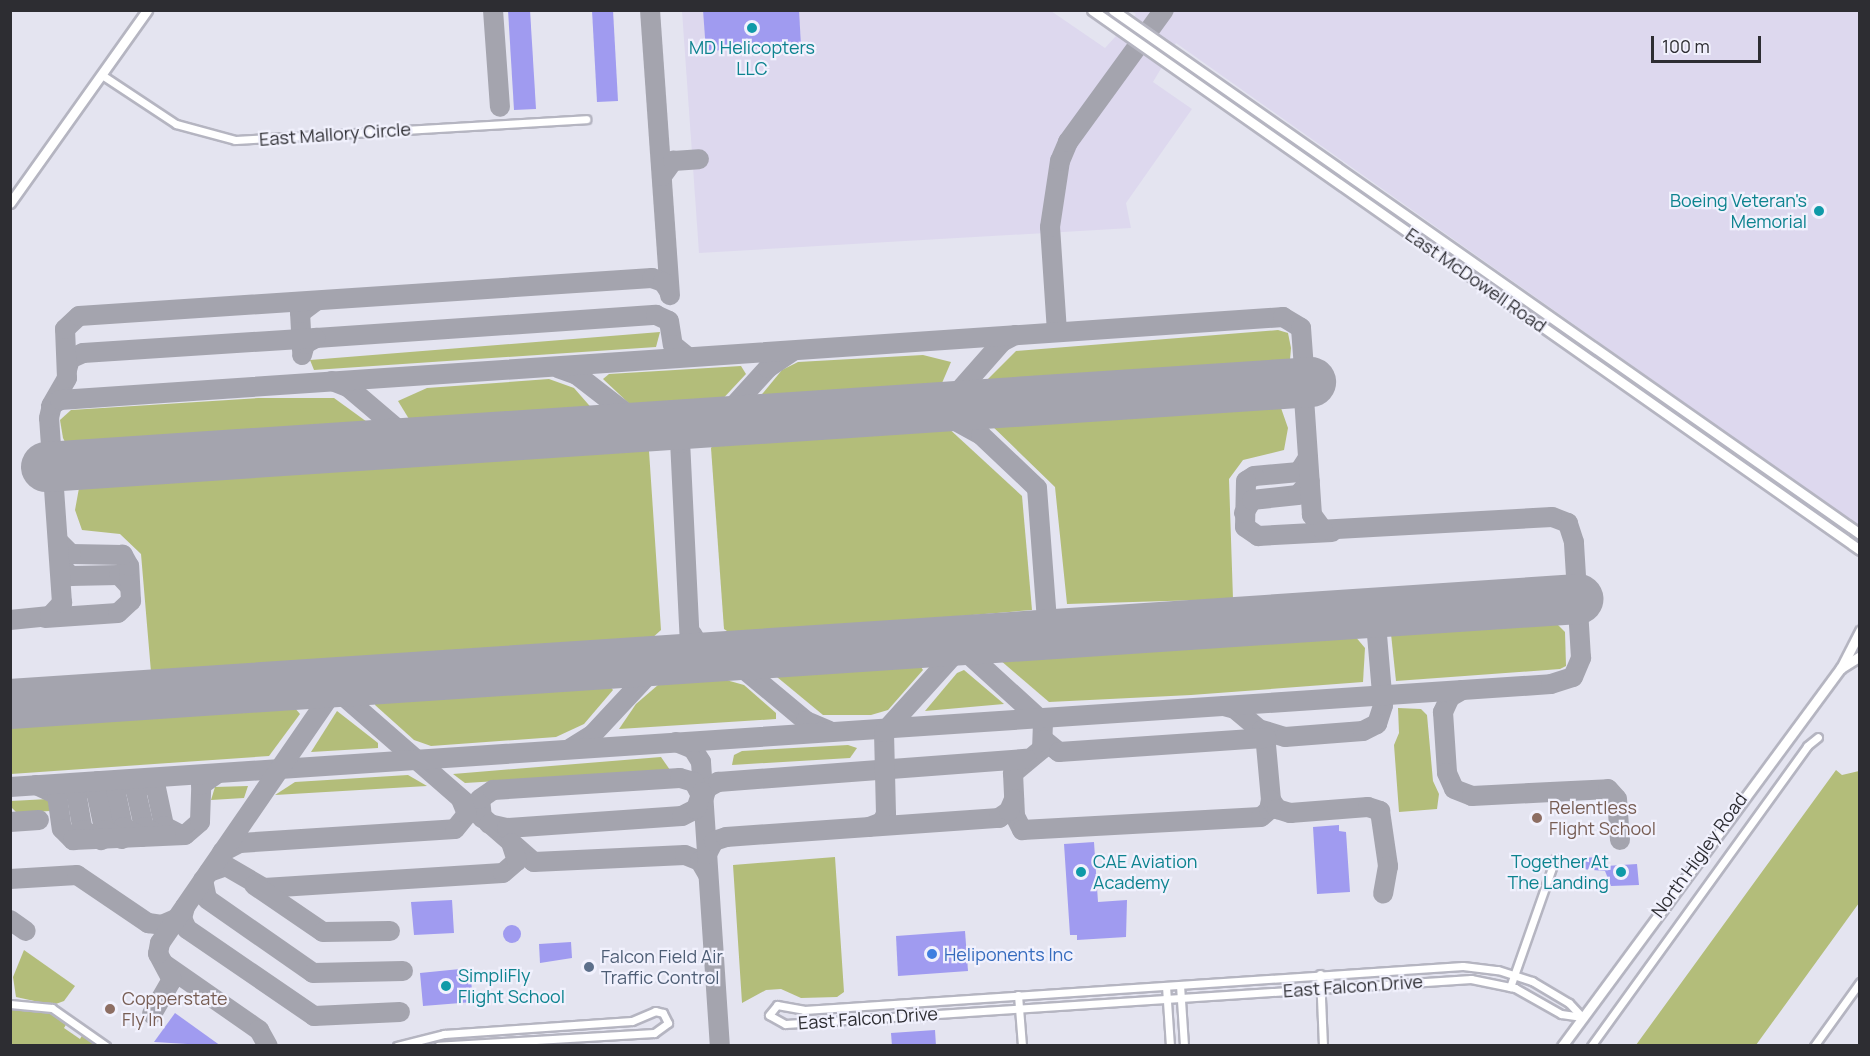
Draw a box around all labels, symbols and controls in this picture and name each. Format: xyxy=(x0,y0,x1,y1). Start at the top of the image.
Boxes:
marker: MD Helicopters LLC xyxy=(745,21,759,35)
scale bar xyxy=(1654,24,1764,62)
text: 100 m xyxy=(1662,34,1710,58)
place label: MD Helicopters LLC xyxy=(689,37,815,80)
street label: East Mallory Circle xyxy=(258,118,412,150)
place label: Boeing Veteran's Memorial xyxy=(1670,190,1807,232)
marker: Boeing Veteran's Memorial xyxy=(1812,204,1826,218)
street label: East McDowell Road xyxy=(1402,223,1550,337)
street label: North Higley Road xyxy=(1647,789,1751,921)
place label: Relentless Flight School xyxy=(1549,797,1656,840)
marker: Relentless Flight School xyxy=(1530,811,1544,825)
place label: CAE Aviation Academy xyxy=(1093,851,1198,894)
place label: Together At The Landing xyxy=(1507,851,1609,894)
marker: CAE Aviation Academy xyxy=(1074,865,1088,879)
marker: Together At The Landing xyxy=(1614,865,1628,879)
place label: Heliponents Inc xyxy=(944,943,1073,965)
place label: Falcon Field Air Traffic Control xyxy=(601,946,723,988)
marker: Heliponents Inc xyxy=(925,947,939,961)
marker: Falcon Field Air Traffic Control xyxy=(582,960,596,974)
place label: SimpliFly Flight School xyxy=(458,965,565,1008)
street label: East Falcon Drive xyxy=(1282,970,1424,1002)
marker: SimpliFly Flight School xyxy=(439,979,453,993)
place label: Copperstate Fly In xyxy=(122,988,228,1030)
marker: Copperstate Fly In xyxy=(103,1002,117,1016)
street label: East Falcon Drive xyxy=(797,1002,939,1034)

